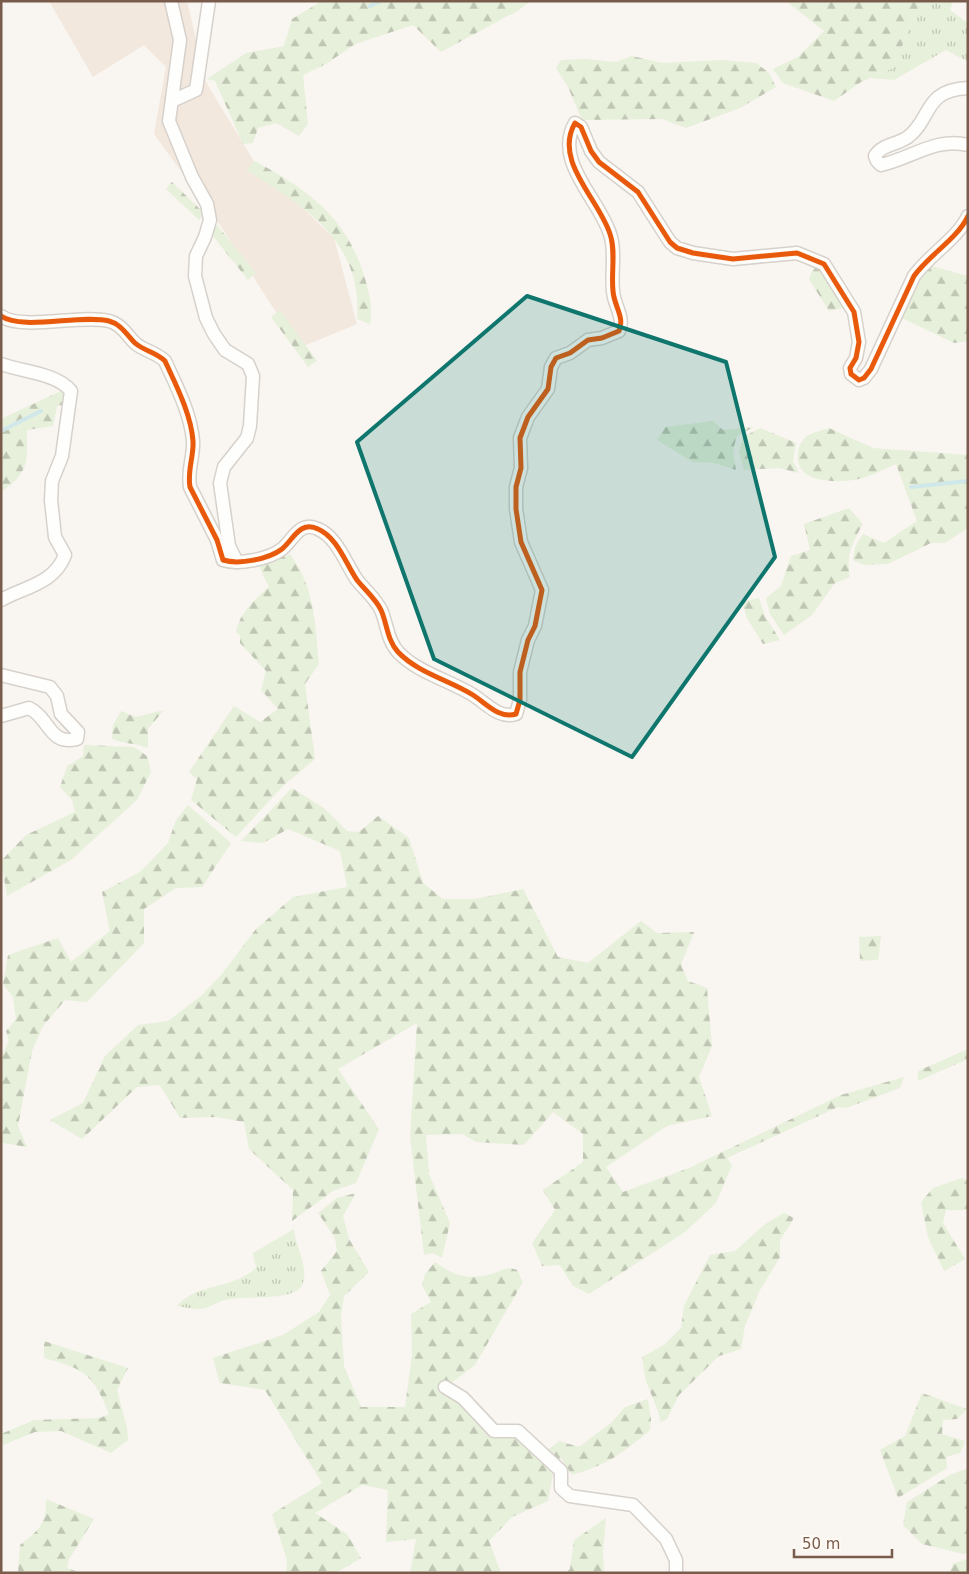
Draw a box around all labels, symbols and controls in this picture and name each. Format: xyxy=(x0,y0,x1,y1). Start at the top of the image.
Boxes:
scale bar xyxy=(794,1526,892,1558)
text: 50 m xyxy=(802,1535,840,1553)

